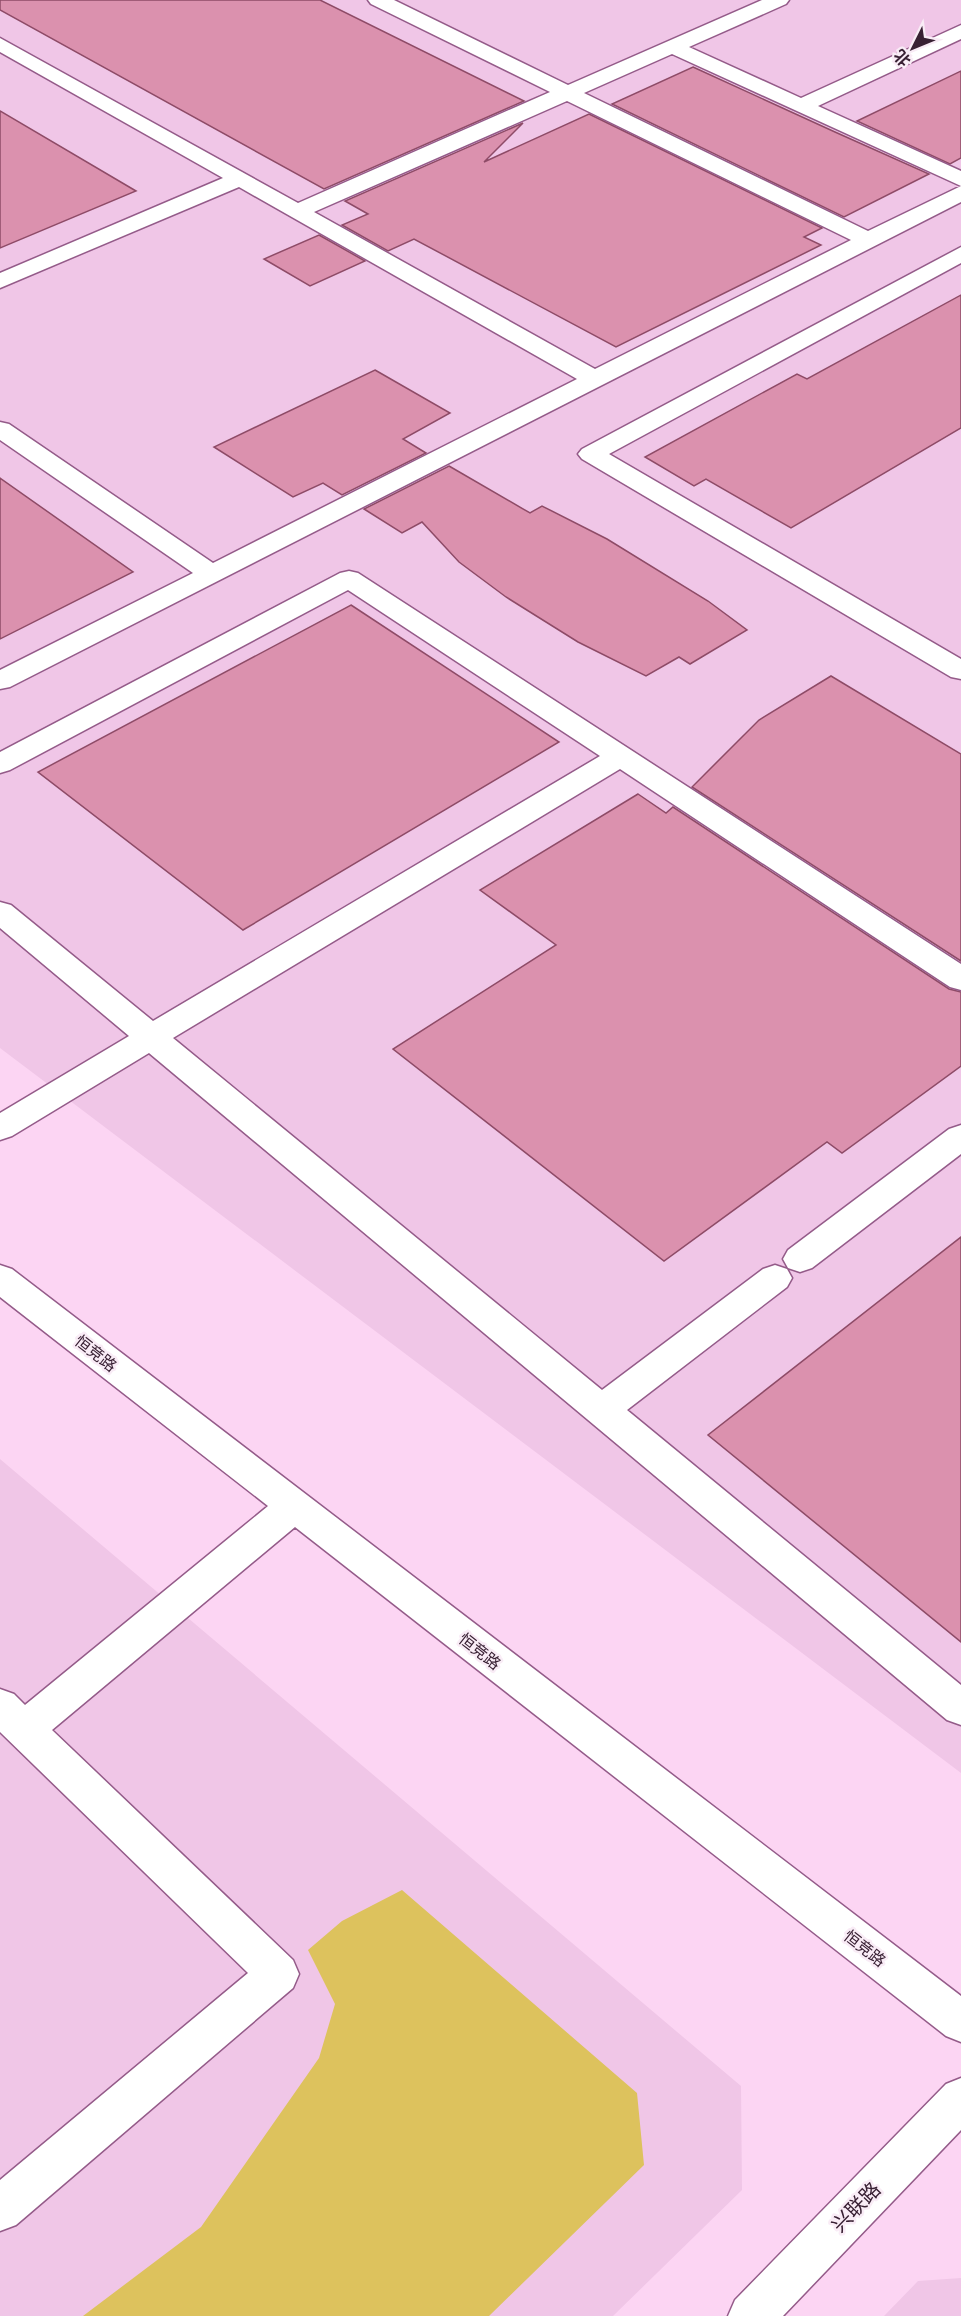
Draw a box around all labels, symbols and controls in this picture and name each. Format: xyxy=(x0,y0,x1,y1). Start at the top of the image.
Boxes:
north arrow xyxy=(883,18,943,78)
text: 北 xyxy=(890,46,915,70)
street label: 恒竞路 xyxy=(71,1331,120,1376)
street label: 恒竞路 xyxy=(455,1629,504,1674)
street label: 恒竞路 xyxy=(840,1926,889,1971)
street label: 兴联路 xyxy=(827,2178,885,2237)

